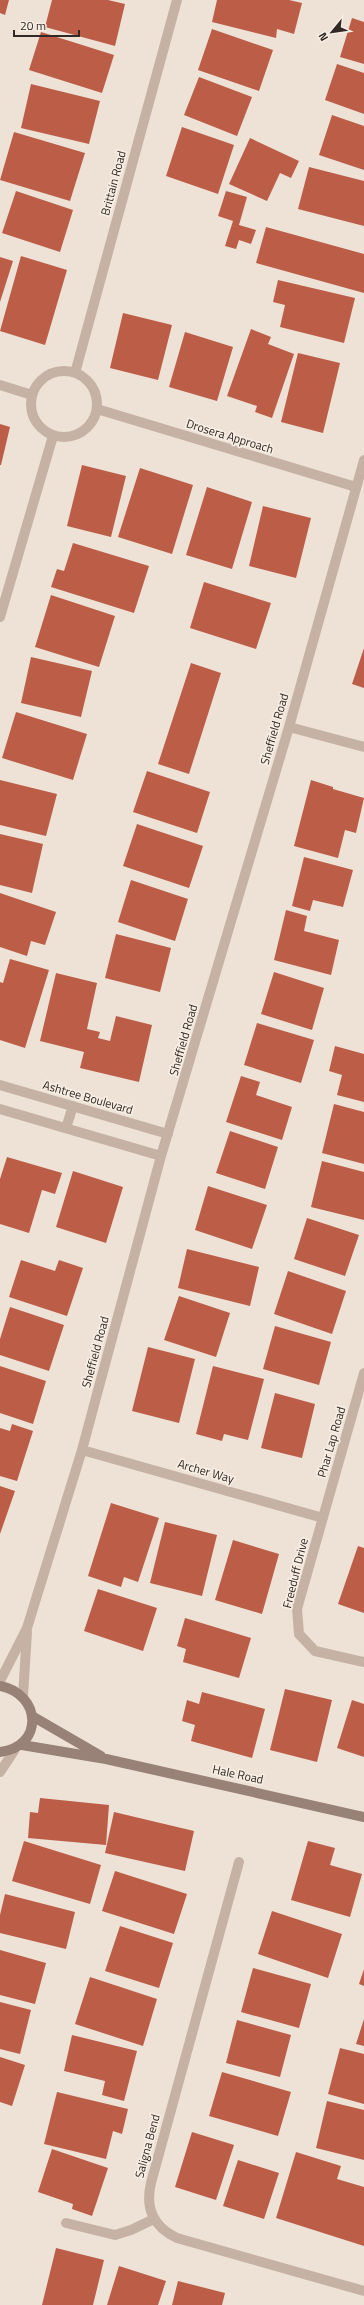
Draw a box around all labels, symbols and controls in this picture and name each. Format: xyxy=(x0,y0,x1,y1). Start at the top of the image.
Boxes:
scale bar xyxy=(14,12,79,38)
north arrow xyxy=(312,12,352,52)
text: 20 m xyxy=(20,16,46,35)
text: N xyxy=(314,30,332,44)
street label: Brittain Road xyxy=(95,149,131,217)
street label: Drosera Approach xyxy=(184,414,276,458)
street label: Sheffield Road xyxy=(255,691,293,767)
street label: Sheffield Road xyxy=(164,1002,202,1078)
street label: Ashtree Boulevard xyxy=(41,1075,135,1119)
street label: Sheffield Road xyxy=(76,1314,114,1390)
street label: Phar Lap Road xyxy=(312,1404,350,1480)
street label: Archer Way xyxy=(176,1454,237,1488)
street label: Freeduff Drive xyxy=(277,1536,313,1610)
street label: Hale Road xyxy=(211,1759,265,1789)
street label: Saligna Bend xyxy=(129,2112,165,2180)

